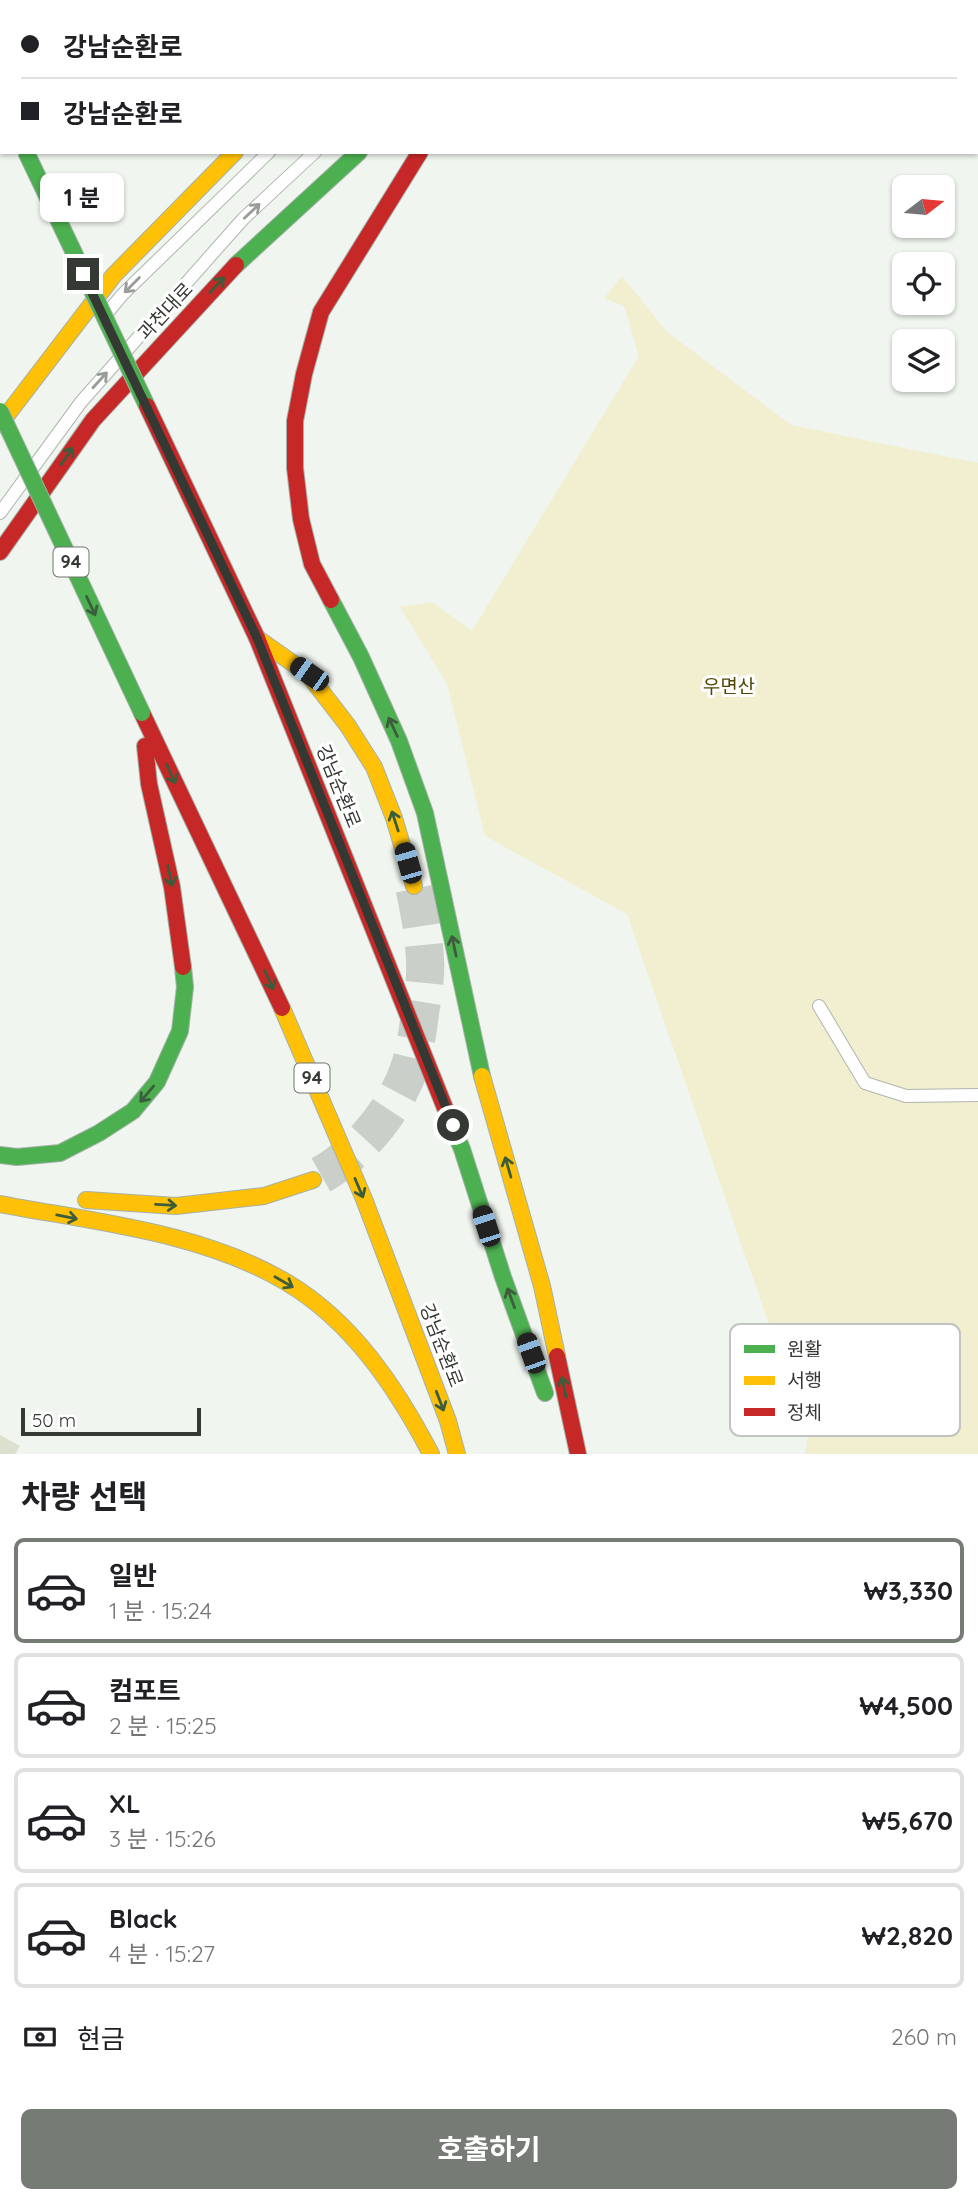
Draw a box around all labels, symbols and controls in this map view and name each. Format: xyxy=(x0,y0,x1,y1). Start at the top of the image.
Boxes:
text: 강남순환로 xyxy=(63,30,183,63)
text: 강남순환로 xyxy=(63,97,183,130)
callout: 1 분 xyxy=(41,173,125,222)
north arrow xyxy=(892,175,956,238)
map controls xyxy=(892,175,955,392)
text: 1 분 xyxy=(64,183,100,212)
one-way arrow xyxy=(243,203,261,219)
button: locate xyxy=(892,252,955,315)
route end xyxy=(67,258,99,290)
one-way arrow xyxy=(124,276,141,293)
street label: 과천대로 xyxy=(132,277,198,345)
one-way arrow xyxy=(209,277,226,294)
button: layers xyxy=(892,329,955,392)
one-way arrow xyxy=(92,371,108,389)
one-way arrow xyxy=(60,447,74,466)
road number: 94 xyxy=(54,548,88,576)
one-way arrow xyxy=(85,595,99,616)
car xyxy=(286,653,333,695)
park label: 우면산 xyxy=(703,674,755,698)
one-way arrow xyxy=(386,717,399,739)
street label: 강남순환로 xyxy=(312,741,366,831)
one-way arrow xyxy=(165,763,178,784)
one-way arrow xyxy=(388,810,400,832)
car xyxy=(393,840,424,886)
one-way arrow xyxy=(164,864,177,887)
one-way arrow xyxy=(446,935,460,958)
one-way arrow xyxy=(262,969,276,990)
road number: 94 xyxy=(294,1064,330,1092)
one-way arrow xyxy=(140,1084,155,1102)
route start xyxy=(437,1109,469,1141)
one-way arrow xyxy=(501,1156,514,1178)
one-way arrow xyxy=(353,1177,366,1199)
one-way arrow xyxy=(154,1199,177,1212)
car xyxy=(470,1203,503,1249)
one-way arrow xyxy=(55,1211,78,1224)
one-way arrow xyxy=(273,1275,293,1289)
one-way arrow xyxy=(503,1287,516,1309)
street label: 강남순환로 xyxy=(415,1300,469,1390)
legend xyxy=(730,1324,960,1436)
car xyxy=(514,1330,549,1376)
text: 원활 xyxy=(787,1337,822,1361)
text: 서행 xyxy=(787,1368,822,1392)
one-way arrow xyxy=(557,1376,570,1399)
one-way arrow xyxy=(435,1389,448,1411)
text: 정체 xyxy=(787,1400,822,1424)
scale bar xyxy=(21,1405,201,1437)
text: 50 m xyxy=(32,1408,76,1432)
text: 차량 선택 xyxy=(21,1476,148,1516)
icon: car xyxy=(25,1559,88,1622)
text: 일반 xyxy=(109,1559,157,1592)
text: ₩3,330 xyxy=(863,1574,953,1607)
text: 1 분 · 15:24 xyxy=(109,1596,212,1625)
icon: car xyxy=(25,1674,88,1737)
text: 컴포트 xyxy=(109,1674,181,1707)
text: ₩4,500 xyxy=(859,1689,953,1722)
text: 2 분 · 15:25 xyxy=(109,1711,217,1740)
text: XL xyxy=(109,1787,141,1820)
icon: car xyxy=(25,1789,88,1852)
text: ₩5,670 xyxy=(862,1804,953,1837)
text: 3 분 · 15:26 xyxy=(109,1824,216,1853)
text: Black xyxy=(109,1902,178,1935)
icon: car xyxy=(25,1904,88,1967)
text: ₩2,820 xyxy=(862,1919,953,1952)
text: 4 분 · 15:27 xyxy=(109,1939,215,1968)
icon: cash xyxy=(21,2018,59,2056)
text: 현금 xyxy=(77,2022,125,2055)
text: 260 m xyxy=(891,2022,957,2051)
button: 호출하기 xyxy=(21,2109,957,2189)

